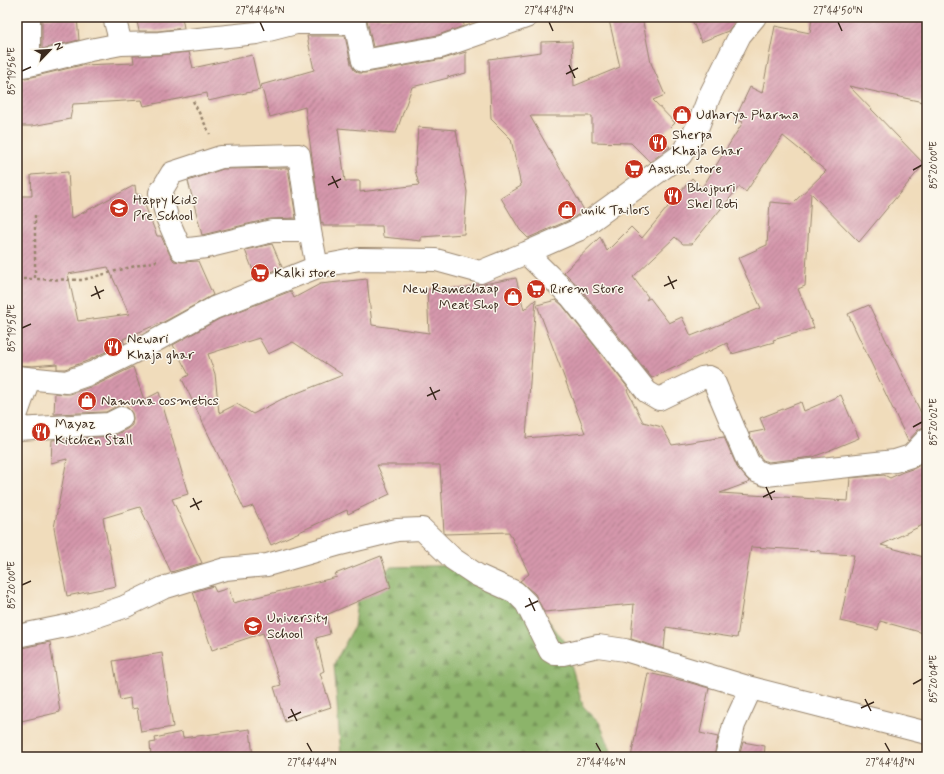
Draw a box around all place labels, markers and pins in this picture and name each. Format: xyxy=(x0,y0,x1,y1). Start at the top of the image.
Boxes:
shop icon: Udharya Pharma xyxy=(671,104,693,126)
place label: Udharya Pharma xyxy=(696,106,799,124)
place label: Sherpa Khaja Ghar xyxy=(672,126,743,160)
restaurant icon: Sherpa Khaja Ghar xyxy=(647,132,669,154)
supermarket icon: Aashish store xyxy=(623,158,645,180)
place label: Aashish store xyxy=(648,160,722,178)
place label: Bhojpuri Shel Roti xyxy=(687,179,737,213)
restaurant icon: Bhojpuri Shel Roti xyxy=(662,185,684,207)
place label: Happy Kids Pre School xyxy=(133,191,197,225)
school or university icon: Happy Kids Pre School xyxy=(108,197,130,219)
shop icon: unik Tailors xyxy=(556,199,578,221)
place label: unik Tailors xyxy=(581,201,650,219)
supermarket icon: Kalki store xyxy=(249,262,271,284)
place label: Kalki store xyxy=(274,264,336,282)
supermarket icon: Rirem Store xyxy=(525,278,547,300)
place label: New Ramechaap Meat Shop xyxy=(403,280,499,314)
place label: Rirem Store xyxy=(550,280,624,298)
shop icon: New Ramechaap Meat Shop xyxy=(502,286,524,308)
place label: Newari Khaja ghar xyxy=(127,330,195,364)
restaurant icon: Newari Khaja ghar xyxy=(102,336,124,358)
shop icon: Namuna cosmetics xyxy=(76,390,98,412)
place label: Namuna cosmetics xyxy=(101,392,219,410)
place label: Mayaz Kitchen Stall xyxy=(55,415,133,449)
restaurant icon: Mayaz Kitchen Stall xyxy=(30,421,52,443)
place label: University School xyxy=(267,609,328,643)
school or university icon: University School xyxy=(242,615,264,637)

